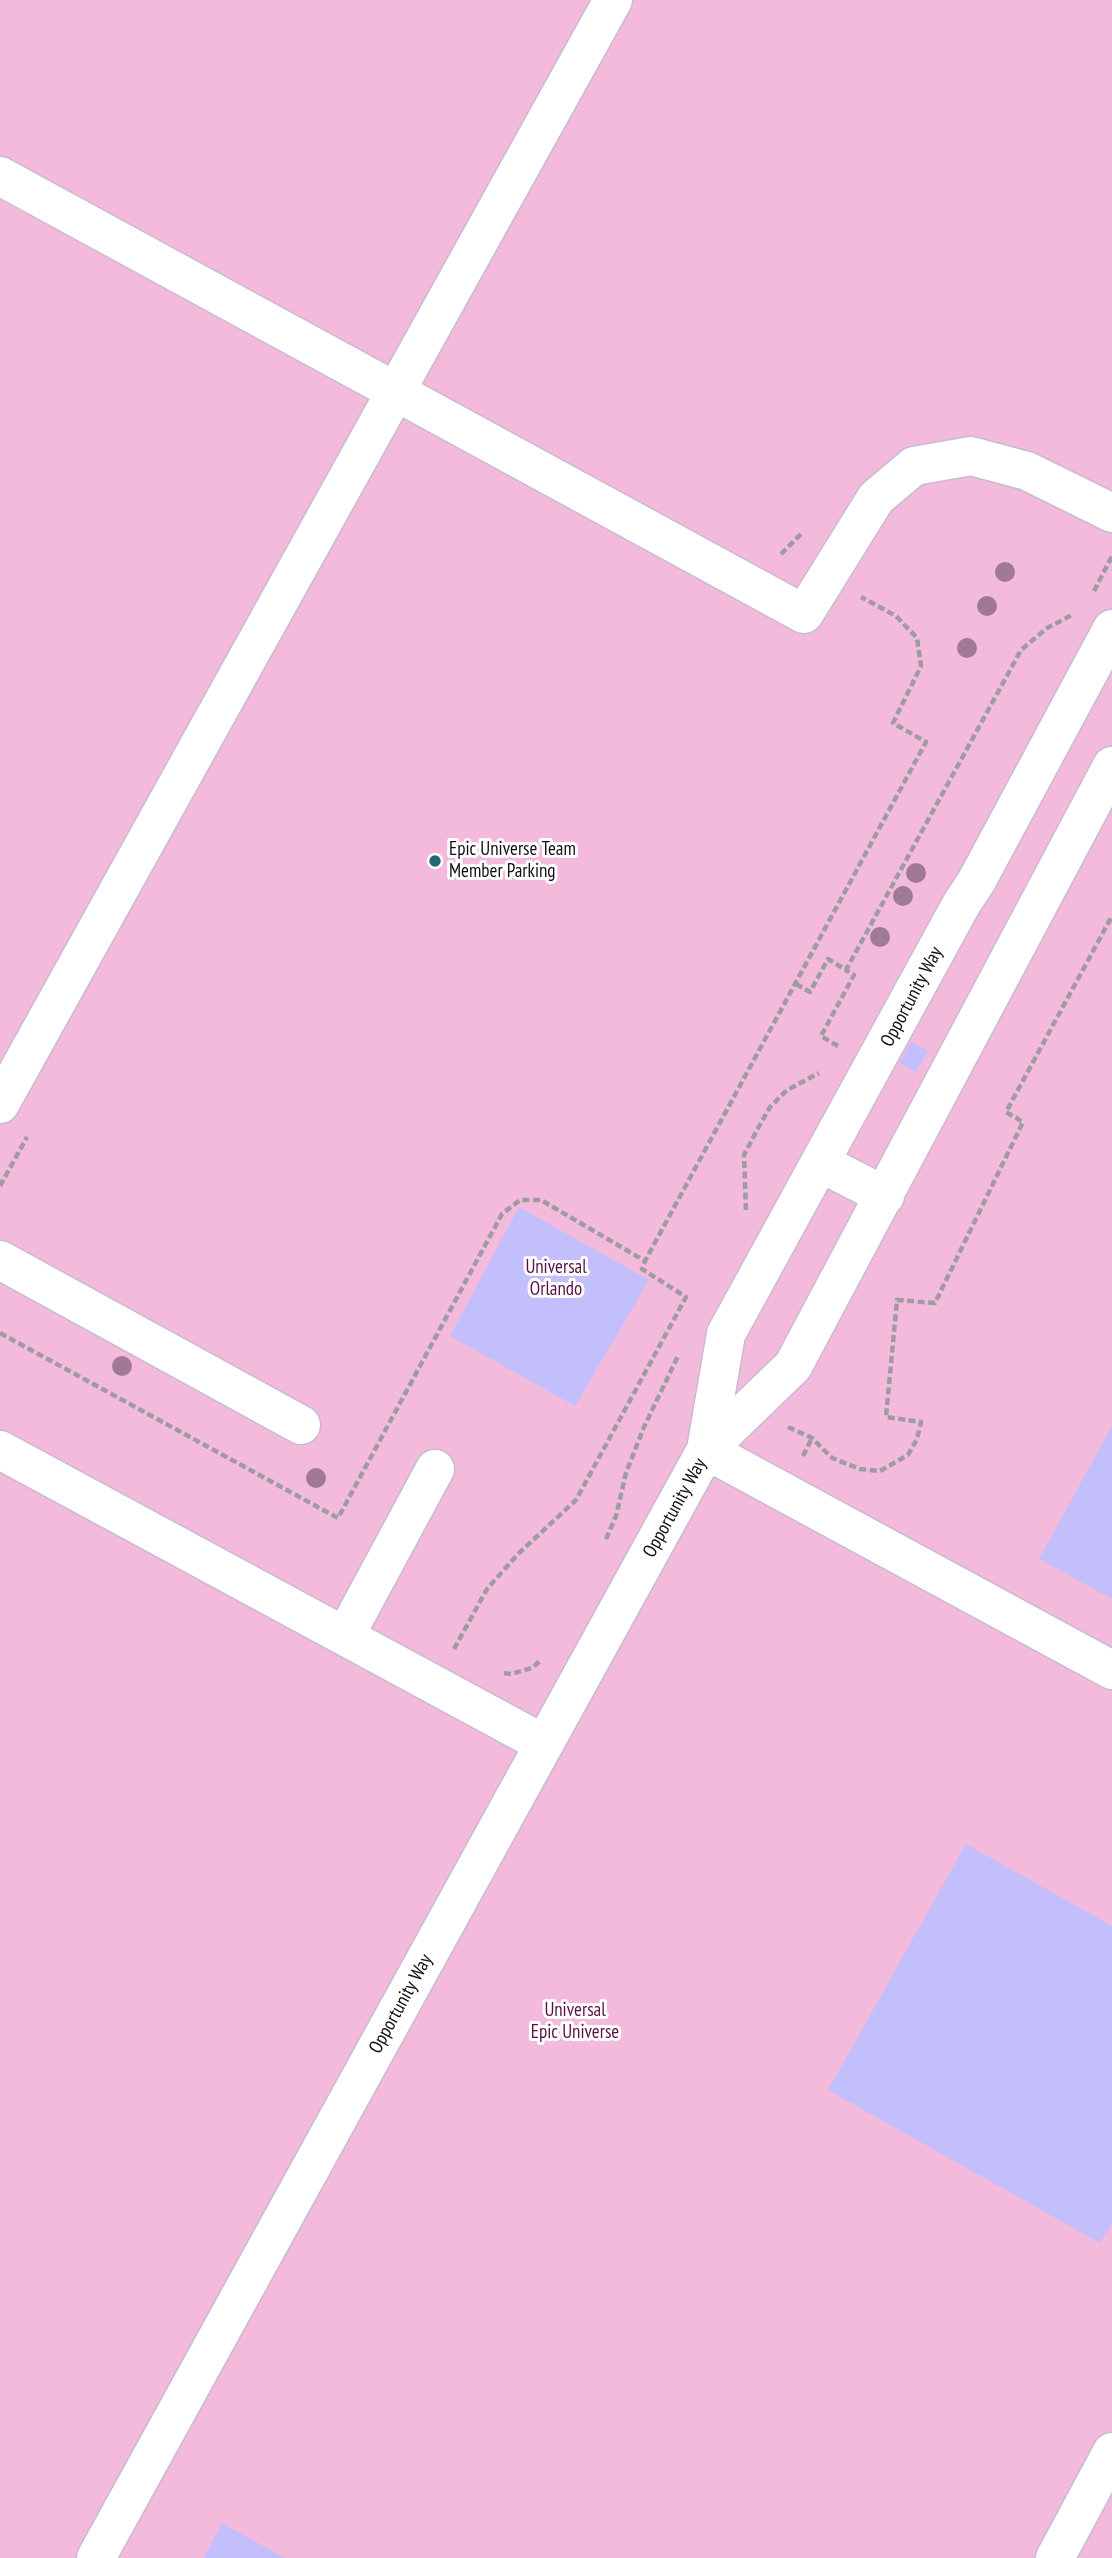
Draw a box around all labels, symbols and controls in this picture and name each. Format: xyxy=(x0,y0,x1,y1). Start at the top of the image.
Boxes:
place label: Epic Universe Team Member Parking xyxy=(449,839,576,883)
marker: Epic Universe Team Member Parking xyxy=(427,853,443,869)
street label: Opportunity Way xyxy=(876,943,948,1051)
park label: Universal Orlando xyxy=(525,1257,587,1301)
street label: Opportunity Way xyxy=(638,1454,712,1562)
street label: Opportunity Way xyxy=(364,1950,438,2058)
park label: Universal Epic Universe xyxy=(531,2000,619,2044)

